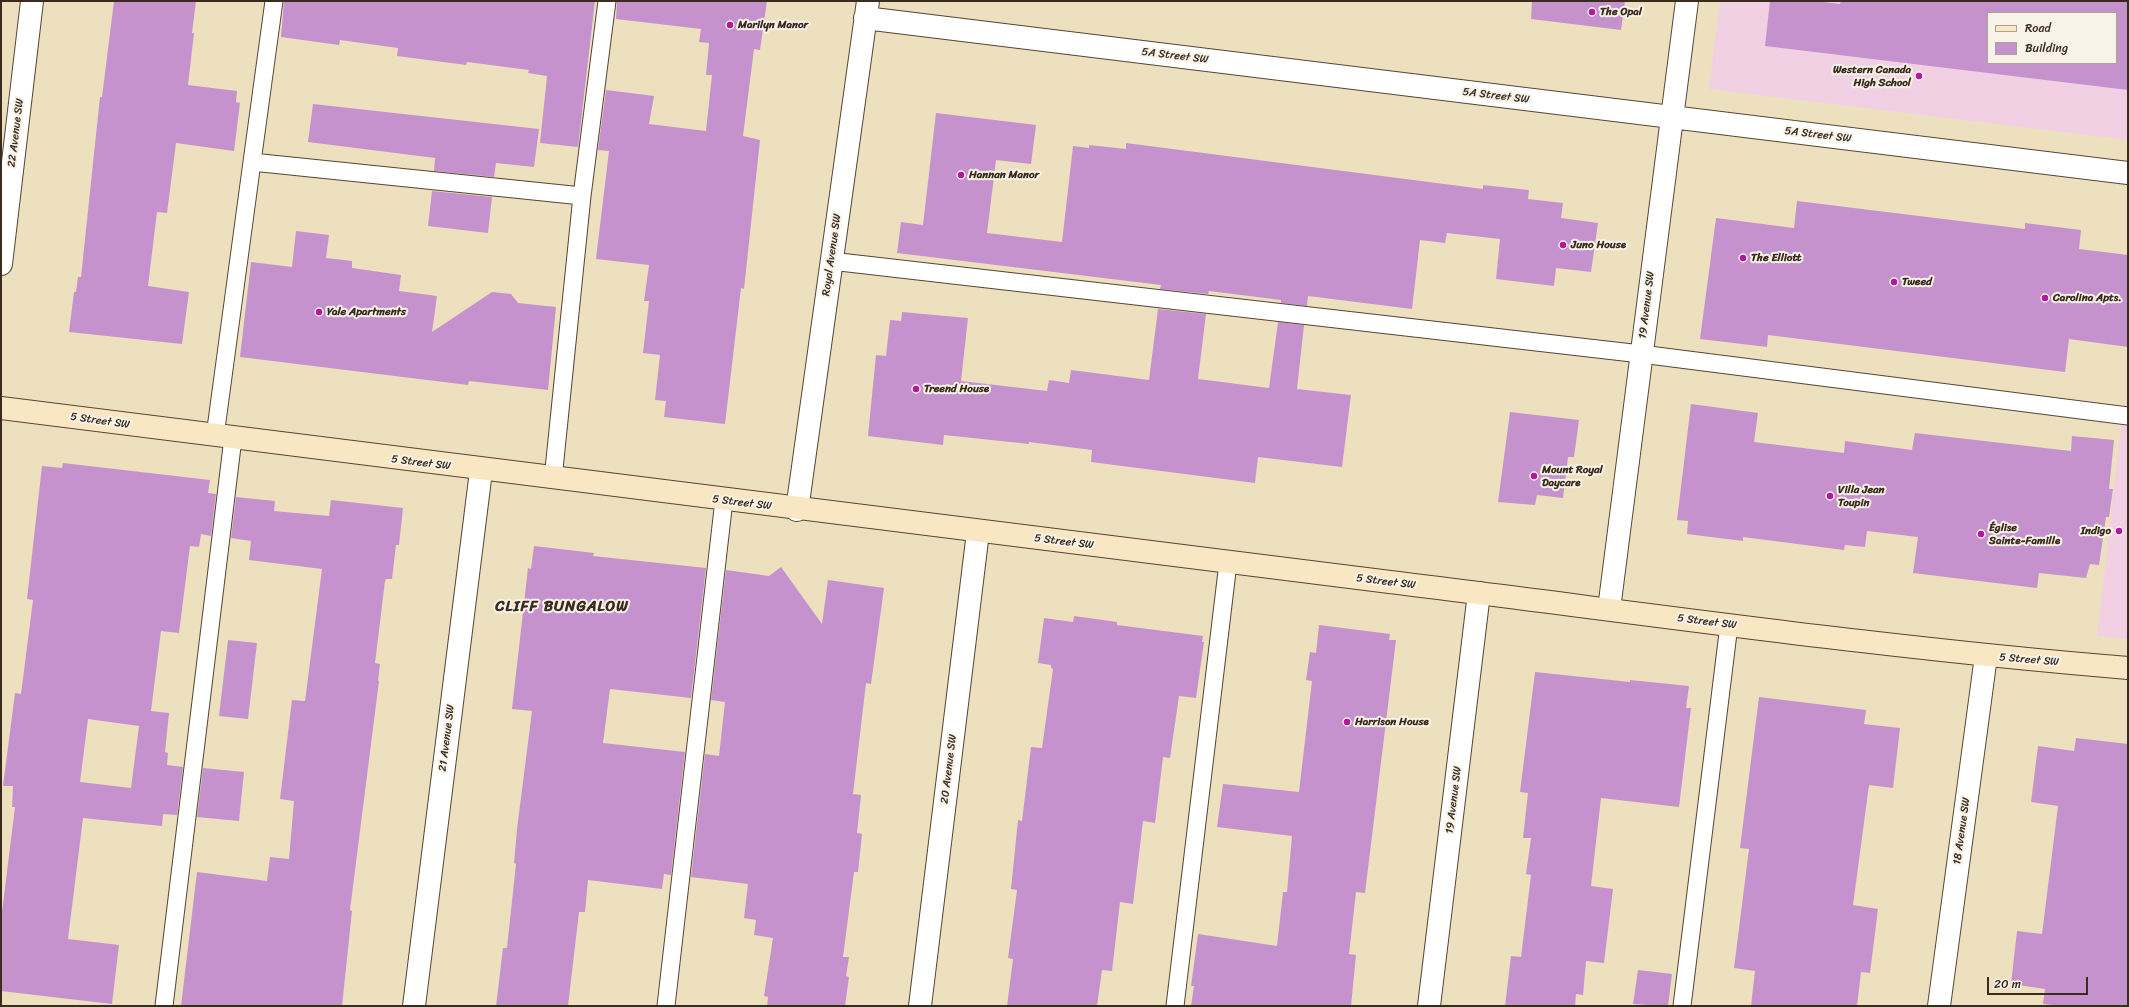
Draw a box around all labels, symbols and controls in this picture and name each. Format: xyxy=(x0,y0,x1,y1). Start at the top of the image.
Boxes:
place label: The Opal xyxy=(1600,5,1642,19)
marker: The Opal xyxy=(1587,7,1597,17)
legend xyxy=(1987,12,2117,64)
text: Road xyxy=(2025,17,2051,39)
place label: Marilyn Manor xyxy=(738,18,808,32)
marker: Marilyn Manor xyxy=(725,20,735,30)
text: Building xyxy=(2025,37,2068,59)
street label: 5A Street SW xyxy=(1141,45,1209,67)
place label: Western Canada High School xyxy=(1833,63,1911,89)
marker: Western Canada High School xyxy=(1914,71,1924,81)
street label: 5A Street SW xyxy=(1462,85,1530,107)
street label: 22 Avenue SW xyxy=(5,98,27,168)
street label: 5A Street SW xyxy=(1784,124,1852,146)
place label: Hannan Manor xyxy=(969,168,1039,182)
marker: Hannan Manor xyxy=(956,170,966,180)
street label: Royal Avenue SW xyxy=(820,213,844,297)
place label: Juno House xyxy=(1571,238,1626,252)
marker: Juno House xyxy=(1558,240,1568,250)
place label: The Elliott xyxy=(1751,251,1801,265)
marker: The Elliott xyxy=(1738,253,1748,263)
street label: 19 Avenue SW xyxy=(1636,271,1658,339)
place label: Tweed xyxy=(1902,275,1932,289)
marker: Tweed xyxy=(1889,277,1899,287)
place label: Carolina Apts. xyxy=(2053,291,2122,305)
marker: Carolina Apts. xyxy=(2040,293,2050,303)
place label: Yale Apartments xyxy=(327,305,406,319)
marker: Yale Apartments xyxy=(314,307,324,317)
place label: Treend House xyxy=(924,382,989,396)
marker: Treend House xyxy=(911,384,921,394)
street label: 5 Street SW xyxy=(69,410,131,432)
street label: 5 Street SW xyxy=(390,453,452,473)
place label: Mount Royal Daycare xyxy=(1542,463,1603,489)
marker: Mount Royal Daycare xyxy=(1529,471,1539,481)
place label: Villa Jean Toupin xyxy=(1838,483,1884,509)
marker: Villa Jean Toupin xyxy=(1825,491,1835,501)
street label: 5 Street SW xyxy=(711,493,773,513)
place label: Église Sainte-Famille xyxy=(1989,521,2060,547)
place label: Indigo xyxy=(2081,524,2111,538)
marker: Indigo xyxy=(2114,526,2124,536)
marker: Église Sainte-Famille xyxy=(1976,529,1986,539)
street label: 5 Street SW xyxy=(1033,532,1095,552)
street label: 5 Street SW xyxy=(1355,572,1417,592)
district label: CLIFF BUNGALOW xyxy=(495,598,629,616)
street label: 5 Street SW xyxy=(1676,612,1738,632)
street label: 5 Street SW xyxy=(1999,651,2059,669)
street label: 21 Avenue SW xyxy=(436,704,458,772)
place label: Harrison House xyxy=(1355,715,1429,729)
marker: Harrison House xyxy=(1342,717,1352,727)
street label: 20 Avenue SW xyxy=(938,734,960,804)
street label: 19 Avenue SW xyxy=(1443,766,1465,834)
street label: 18 Avenue SW xyxy=(1951,797,1973,865)
scale bar xyxy=(1989,969,2090,995)
text: 20 m xyxy=(1994,973,2021,995)

